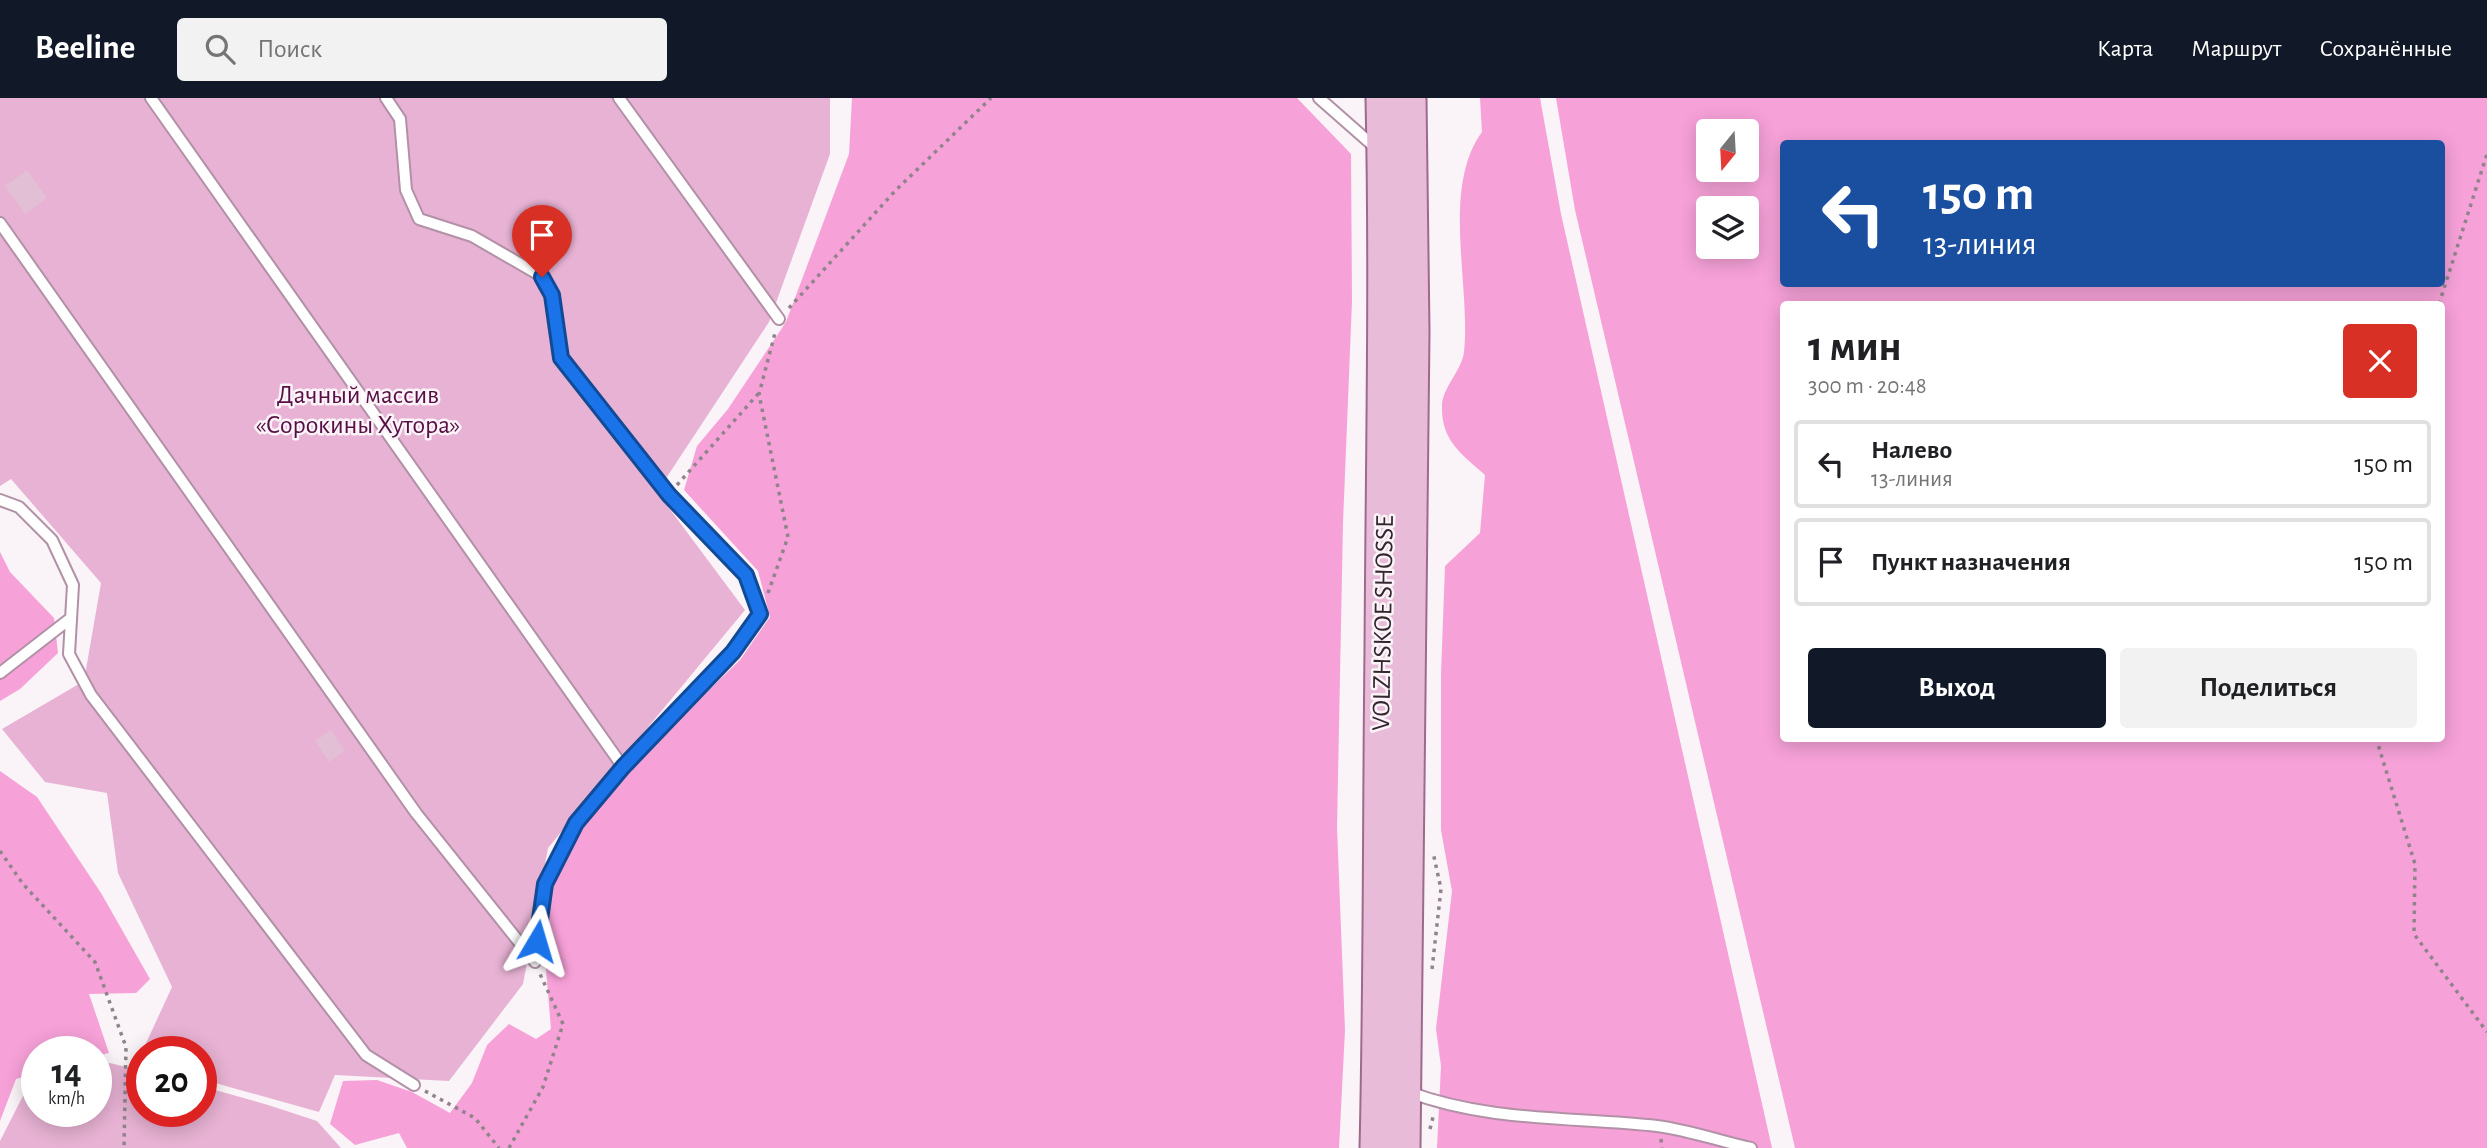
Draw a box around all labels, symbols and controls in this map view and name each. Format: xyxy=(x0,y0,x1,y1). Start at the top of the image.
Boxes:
search box xyxy=(177,18,667,81)
icon: search xyxy=(201,30,239,68)
text: Beeline xyxy=(35,32,135,65)
text: Поиск xyxy=(257,36,322,62)
text: Карта xyxy=(2097,37,2153,61)
text: Маршрут xyxy=(2191,37,2281,61)
text: Сохранённые xyxy=(2319,37,2452,61)
north arrow xyxy=(1696,119,1759,182)
map controls xyxy=(1696,119,1759,259)
icon: left xyxy=(1808,168,1899,259)
text: 150 m xyxy=(1923,170,2034,219)
button: layers xyxy=(1696,196,1759,259)
pin xyxy=(512,205,572,277)
icon: arrive xyxy=(523,216,561,254)
text: 13-линия xyxy=(1923,228,2037,260)
button: close xyxy=(2343,324,2417,398)
text: 1 мин xyxy=(1808,326,1902,368)
text: 300 m · 20:48 xyxy=(1808,375,1927,398)
park label: Дачный массив «Сорокины Хутора» xyxy=(256,382,460,438)
text: Налево xyxy=(1871,437,1952,463)
icon: left xyxy=(1812,445,1850,483)
text: 150 m xyxy=(2354,451,2413,477)
text: 13-линия xyxy=(1871,468,1953,491)
street label: VOLZHSKOE SHOSSE xyxy=(1368,515,1398,731)
icon: arrive xyxy=(1812,543,1850,581)
text: Пункт назначения xyxy=(1871,549,2071,575)
text: 150 m xyxy=(2354,549,2413,575)
button: Выход xyxy=(1808,648,2106,728)
button: Поделиться xyxy=(2120,648,2417,728)
position arrow xyxy=(500,904,574,978)
speed limit sign: 20 xyxy=(126,1036,217,1127)
text: 14 xyxy=(51,1055,82,1090)
text: km/h xyxy=(48,1090,85,1108)

